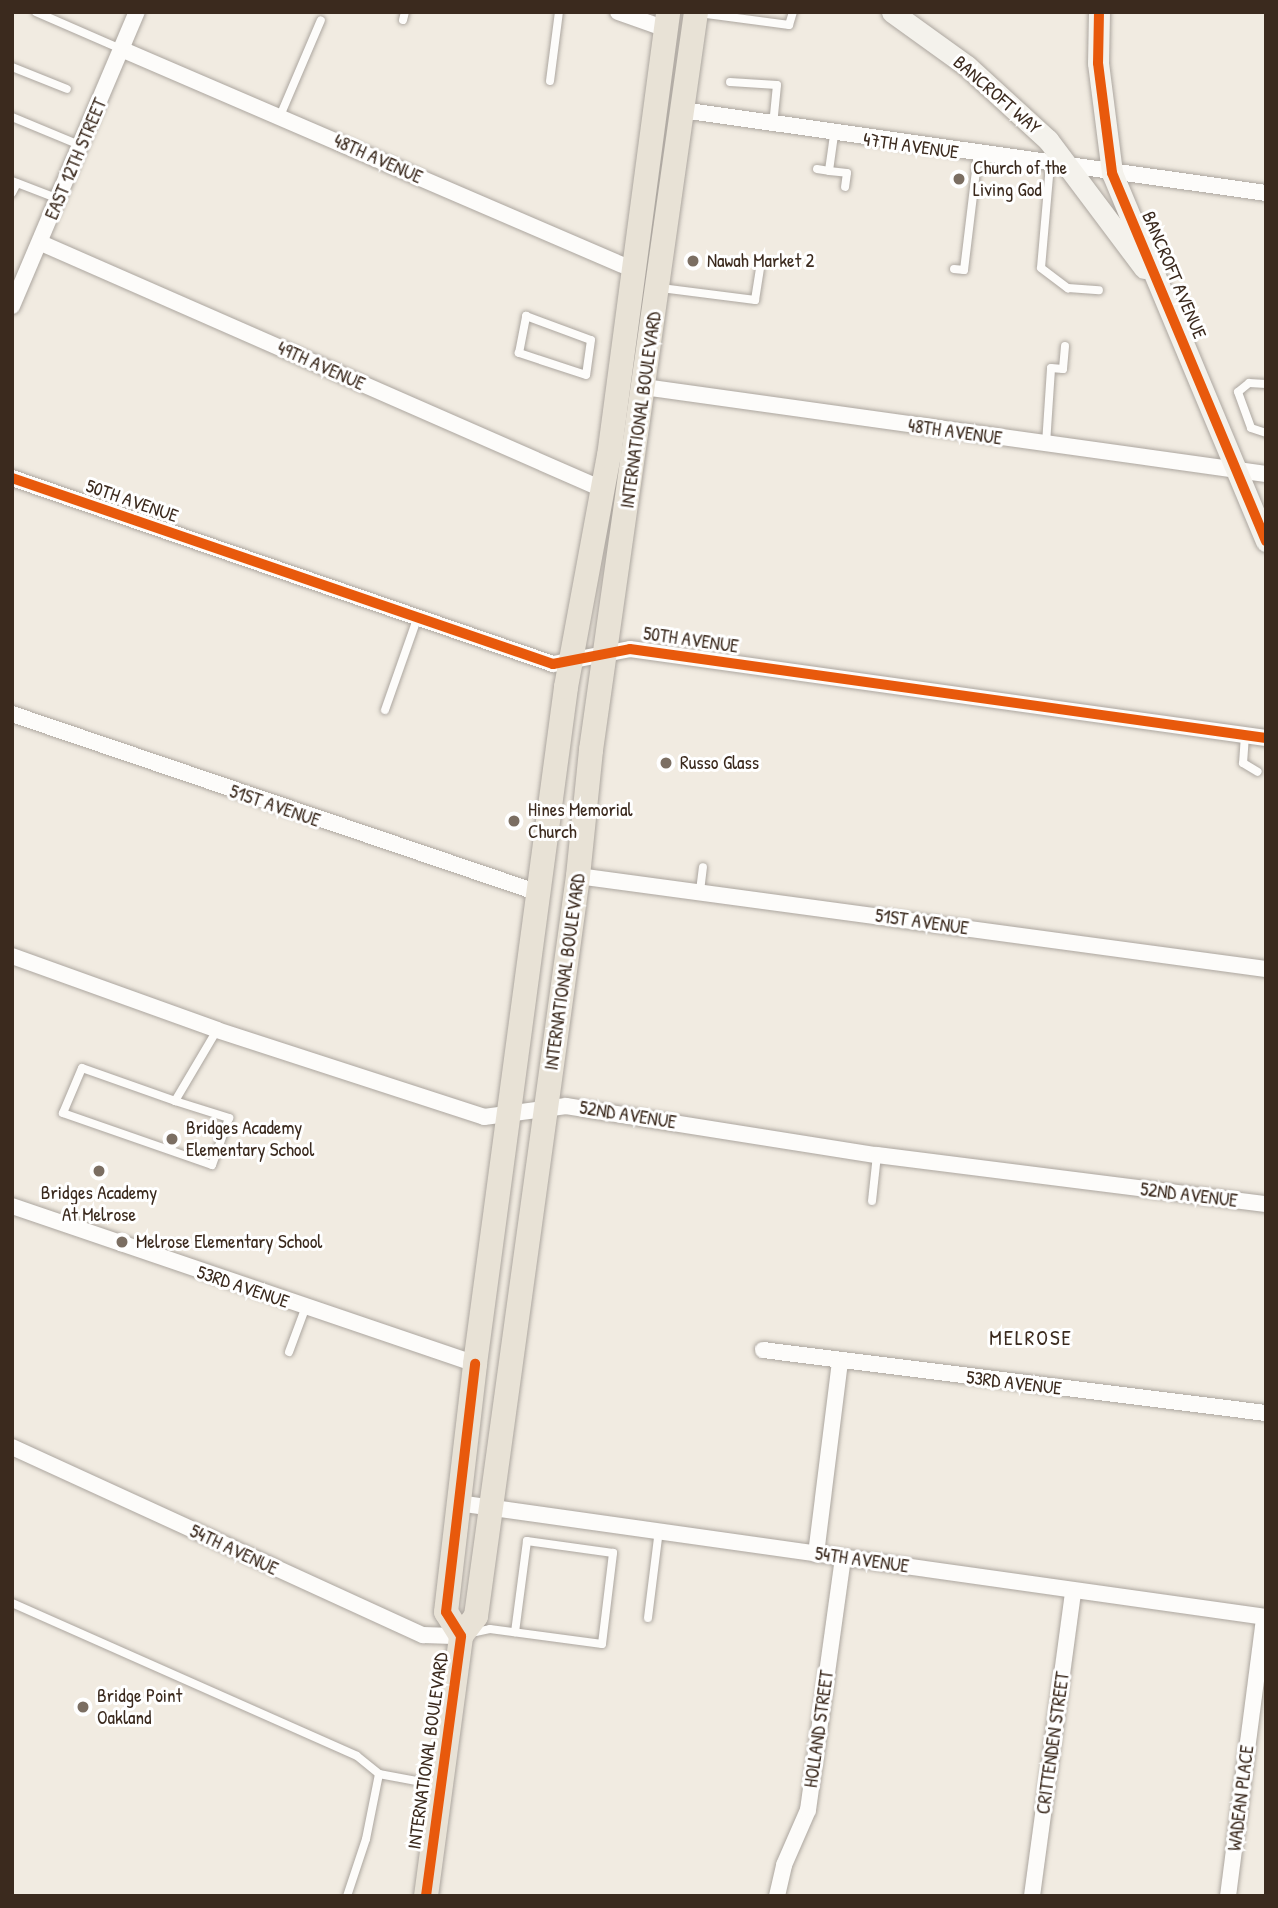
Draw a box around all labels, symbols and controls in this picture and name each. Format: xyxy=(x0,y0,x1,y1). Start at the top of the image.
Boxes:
street label: BANCROFT WAY xyxy=(949,51,1045,139)
street label: EAST 12TH STREET xyxy=(40,95,112,223)
street label: 47TH AVENUE xyxy=(862,128,960,164)
street label: 48TH AVENUE xyxy=(330,129,426,189)
place label: Church of the Living God xyxy=(973,157,1067,201)
marker: Church of the Living God xyxy=(951,171,967,187)
street label: BANCROFT AVENUE xyxy=(1137,208,1211,342)
place label: Nawah Market 2 xyxy=(707,250,814,272)
marker: Nawah Market 2 xyxy=(685,253,701,269)
street label: INTERNATIONAL BOULEVARD xyxy=(616,310,666,510)
street label: 49TH AVENUE xyxy=(274,337,368,395)
street label: 48TH AVENUE xyxy=(906,414,1004,450)
street label: 50TH AVENUE xyxy=(83,475,181,527)
street label: 50TH AVENUE xyxy=(642,622,740,658)
place label: Russo Glass xyxy=(680,752,759,774)
marker: Russo Glass xyxy=(658,755,674,771)
street label: 51ST AVENUE xyxy=(227,780,323,832)
place label: Hines Memorial Church xyxy=(528,799,632,843)
marker: Hines Memorial Church xyxy=(506,813,522,829)
street label: INTERNATIONAL BOULEVARD xyxy=(540,872,590,1072)
street label: 51ST AVENUE xyxy=(874,904,970,940)
street label: 52ND AVENUE xyxy=(578,1096,678,1134)
place label: Bridges Academy Elementary School xyxy=(186,1117,314,1161)
marker: Bridges Academy Elementary School xyxy=(164,1131,180,1147)
marker: Bridges Academy At Melrose xyxy=(91,1163,107,1179)
street label: 52ND AVENUE xyxy=(1139,1178,1239,1212)
place label: Bridges Academy At Melrose xyxy=(41,1182,157,1226)
place label: Melrose Elementary School xyxy=(136,1231,322,1253)
marker: Melrose Elementary School xyxy=(114,1234,130,1250)
street label: 53RD AVENUE xyxy=(194,1261,292,1313)
district label: MELROSE xyxy=(990,1325,1072,1351)
street label: 53RD AVENUE xyxy=(965,1366,1063,1400)
street label: 54TH AVENUE xyxy=(186,1520,282,1580)
street label: 54TH AVENUE xyxy=(814,1542,910,1578)
street label: INTERNATIONAL BOULEVARD xyxy=(403,1651,453,1851)
street label: HOLLAND STREET xyxy=(799,1669,839,1789)
street label: CRITTENDEN STREET xyxy=(1032,1670,1074,1816)
place label: Bridge Point Oakland xyxy=(97,1685,182,1729)
marker: Bridge Point Oakland xyxy=(75,1699,91,1715)
street label: WADEAN PLACE xyxy=(1223,1744,1259,1852)

